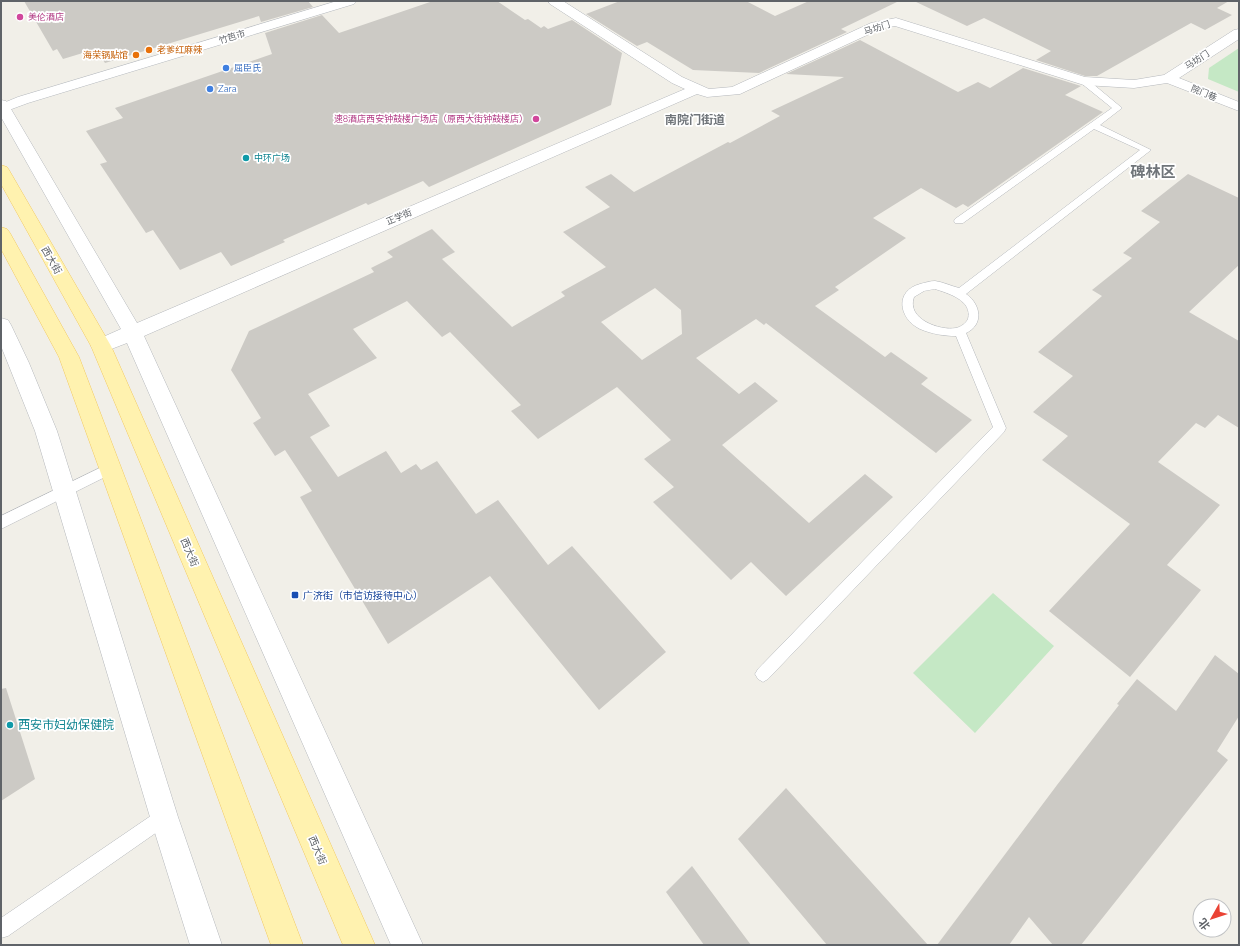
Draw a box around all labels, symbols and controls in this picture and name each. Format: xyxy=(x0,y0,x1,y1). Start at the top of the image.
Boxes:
marker: 美伦酒店 xyxy=(15,12,25,22)
place label: 美伦酒店 xyxy=(28,12,64,22)
street label: 马坊门 xyxy=(862,18,891,37)
street label: 竹笆市 xyxy=(218,28,246,46)
place label: 老爹红麻辣 xyxy=(157,44,202,55)
marker: 老爹红麻辣 xyxy=(144,45,154,55)
street label: 马坊门 xyxy=(1182,48,1211,72)
place label: 海荣锅贴馆 xyxy=(83,50,128,60)
marker: 海荣锅贴馆 xyxy=(131,50,141,60)
marker: 屈臣氏 xyxy=(221,63,231,73)
place label: 屈臣氏 xyxy=(234,63,261,73)
street label: 院门巷 xyxy=(1190,83,1218,103)
marker: Zara xyxy=(205,84,215,94)
place label: Zara xyxy=(218,84,237,94)
district label: 南院门街道 xyxy=(665,113,725,127)
place label: 速8酒店西安钟鼓楼广场店（原西大街钟鼓楼店） xyxy=(334,114,528,124)
marker: 速8酒店西安钟鼓楼广场店（原西大街钟鼓楼店） xyxy=(531,114,541,124)
marker: 中环广场 xyxy=(241,153,251,163)
place label: 中环广场 xyxy=(254,153,290,163)
district label: 碑林区 xyxy=(1129,163,1176,181)
street label: 正学街 xyxy=(385,207,413,227)
street label: 西大街 xyxy=(39,245,64,276)
street label: 西大街 xyxy=(179,536,200,568)
marker: 广济街（市信访接待中心） xyxy=(290,590,300,600)
place label: 广济街（市信访接待中心） xyxy=(303,590,423,601)
place label: 西安市妇幼保健院 xyxy=(18,718,114,732)
marker: 西安市妇幼保健院 xyxy=(5,720,15,730)
street label: 西大街 xyxy=(307,834,328,866)
north arrow xyxy=(1192,898,1232,938)
text: 北 xyxy=(1196,916,1213,932)

